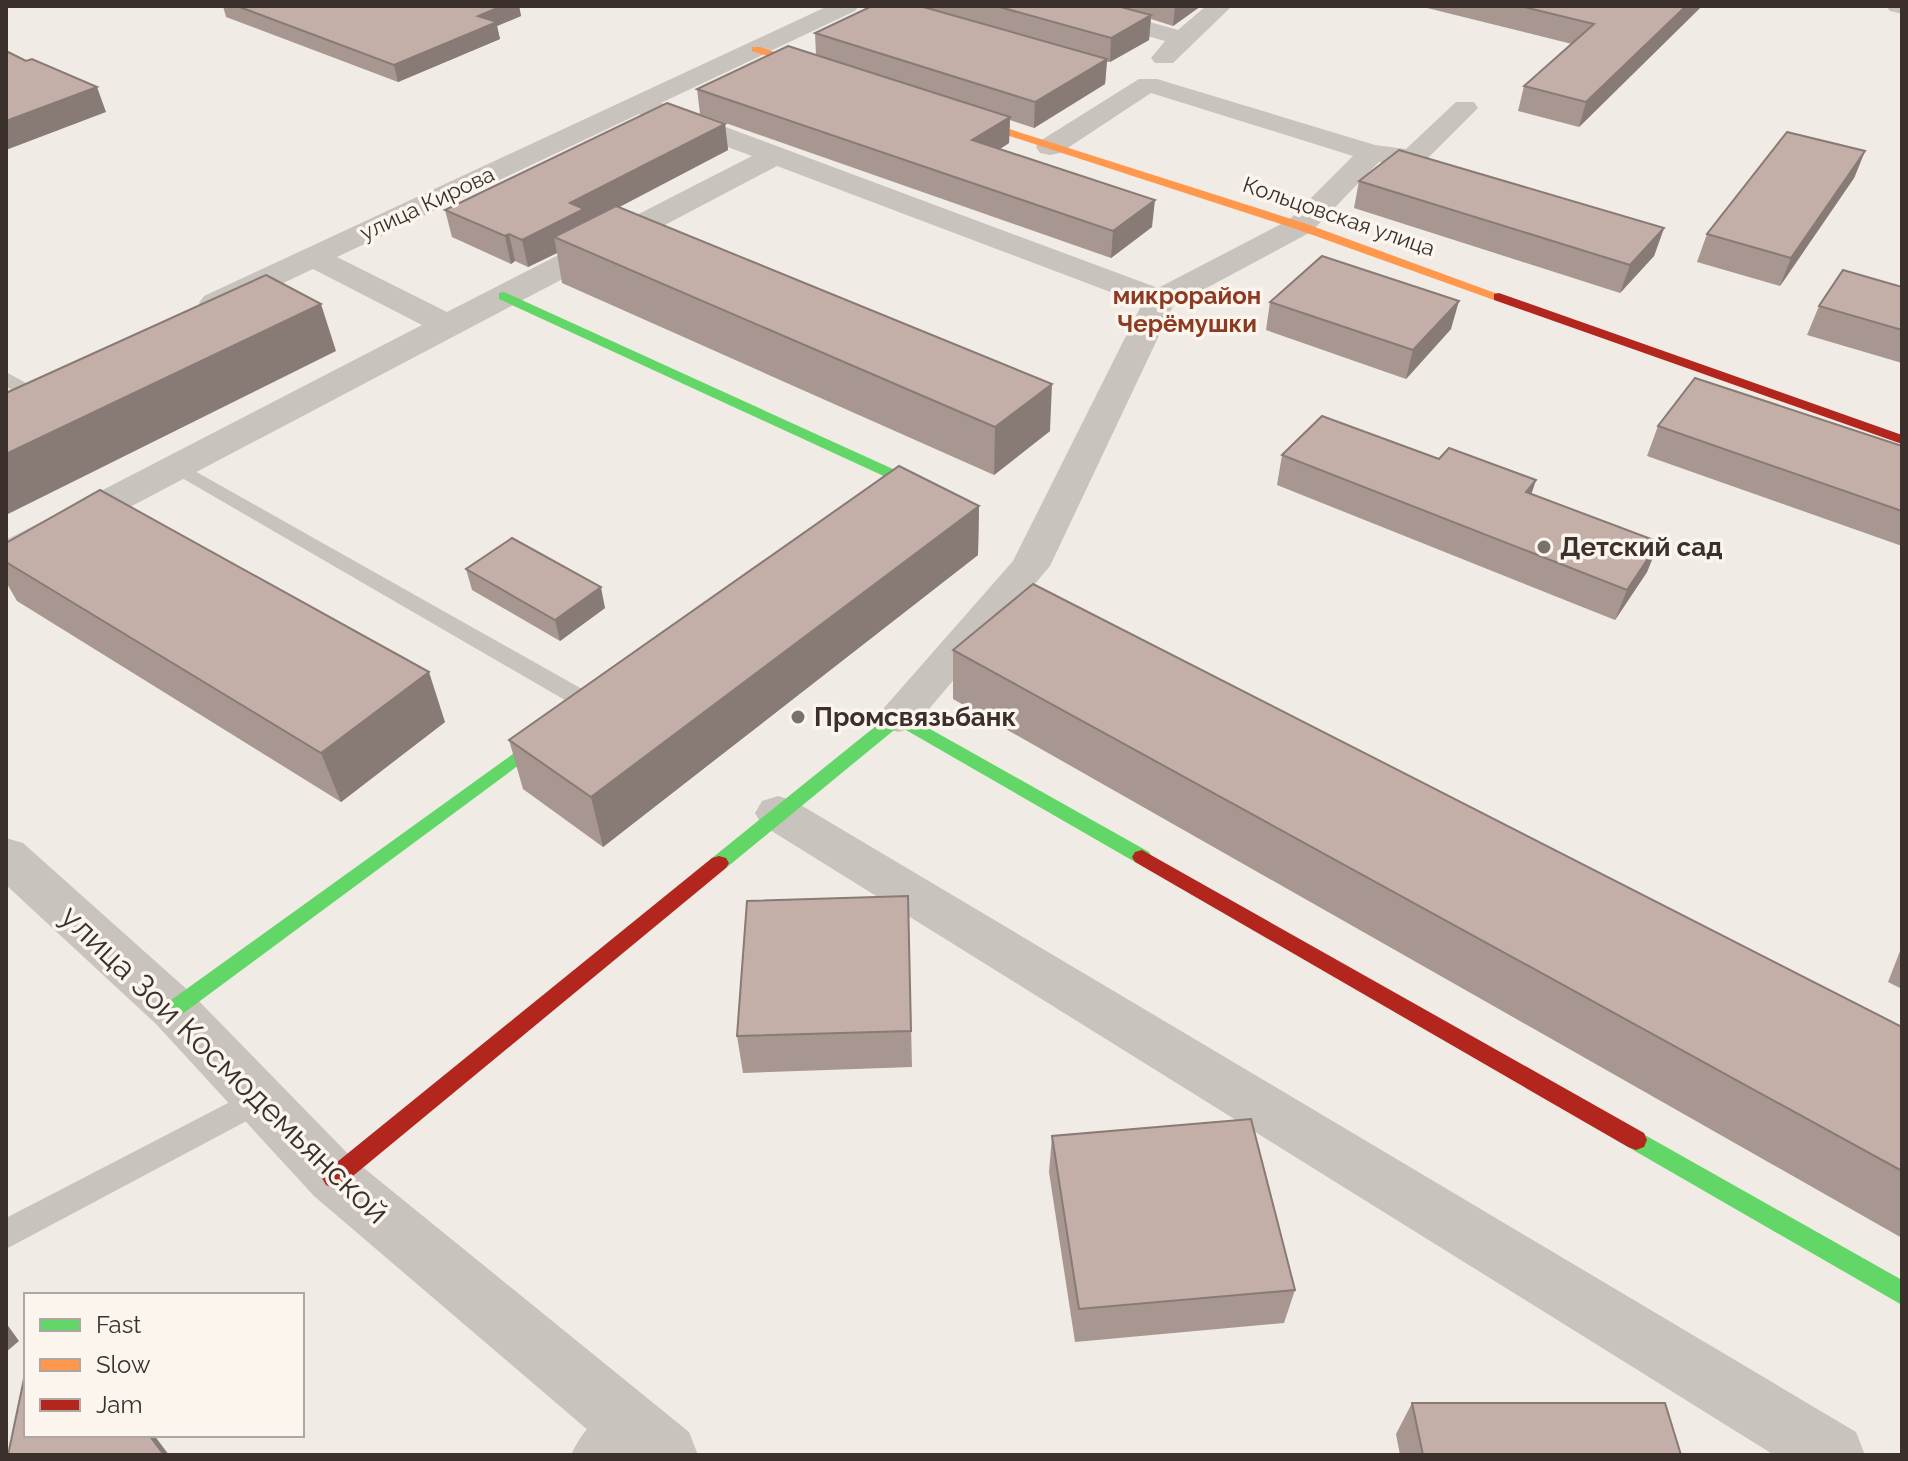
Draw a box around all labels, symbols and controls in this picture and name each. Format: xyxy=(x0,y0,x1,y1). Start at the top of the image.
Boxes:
street label: улица Кирова xyxy=(356,161,498,245)
street label: Кольцовская улица xyxy=(1240,171,1438,261)
district label: микрорайон Черёмушки xyxy=(1113,281,1261,338)
place label: Детский сад xyxy=(1560,532,1723,562)
marker: Детский сад xyxy=(1535,538,1553,556)
place label: Промсвязьбанк xyxy=(814,702,1016,732)
marker: Промсвязьбанк xyxy=(789,708,807,726)
street label: улица Зои Космодемьянской xyxy=(53,897,397,1231)
legend xyxy=(24,1293,304,1437)
text: Fast xyxy=(96,1310,141,1339)
text: Slow xyxy=(96,1350,151,1379)
text: Jam xyxy=(96,1390,142,1419)

